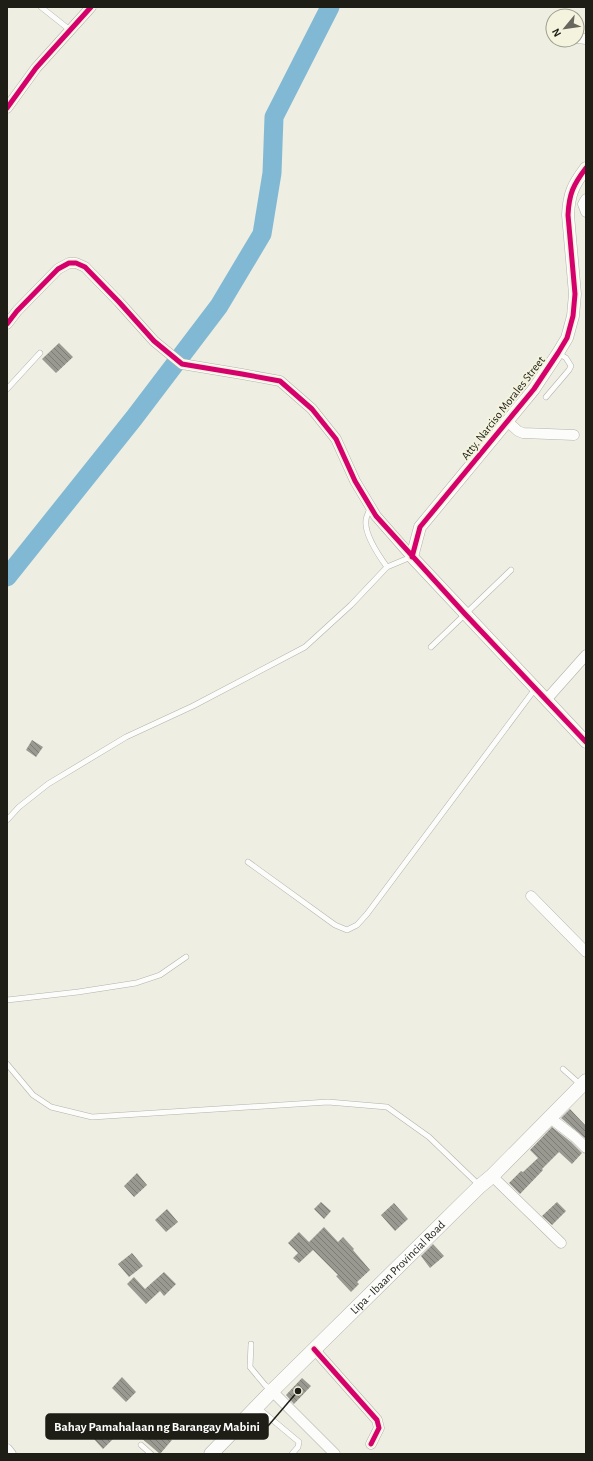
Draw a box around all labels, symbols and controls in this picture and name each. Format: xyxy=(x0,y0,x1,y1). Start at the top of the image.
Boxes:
north arrow xyxy=(545,8,585,48)
text: N xyxy=(550,27,563,39)
street label: Atty. Narciso Morales Street xyxy=(459,354,548,463)
street label: Lipa - Ibaan Provincial Road xyxy=(348,1218,447,1316)
callout: Bahay Pamahalaan ng Barangay Mabini xyxy=(46,1414,268,1439)
text: Bahay Pamahalaan ng Barangay Mabini xyxy=(54,1421,260,1434)

